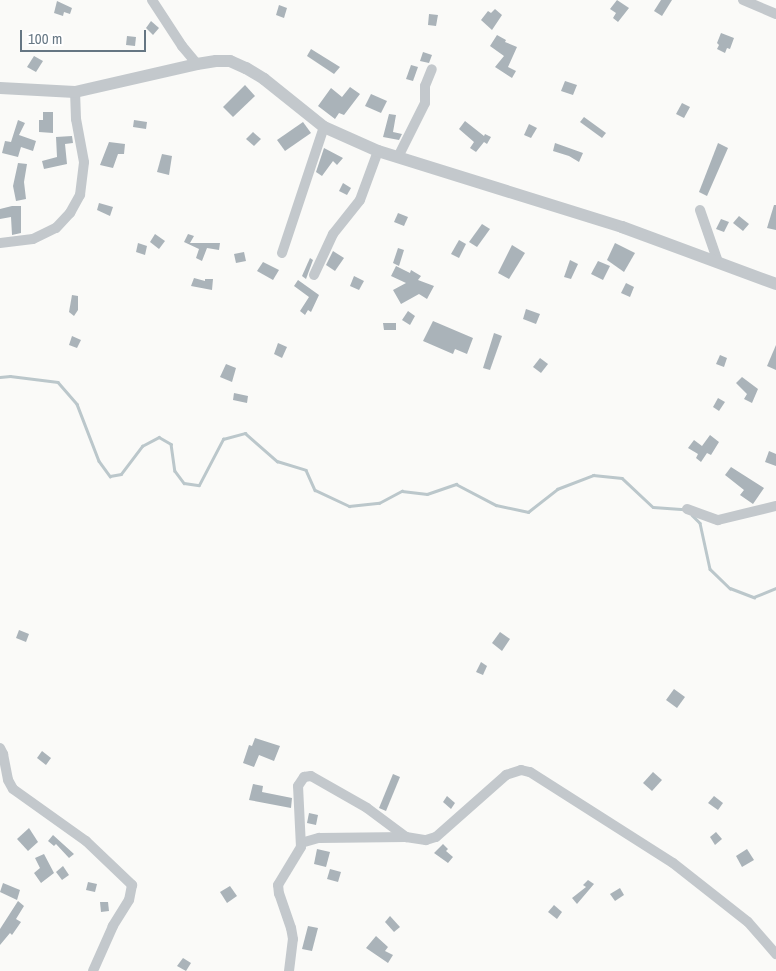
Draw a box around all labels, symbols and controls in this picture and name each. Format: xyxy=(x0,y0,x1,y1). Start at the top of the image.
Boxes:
scale bar xyxy=(22,20,149,52)
text: 100 m xyxy=(28,28,62,49)

